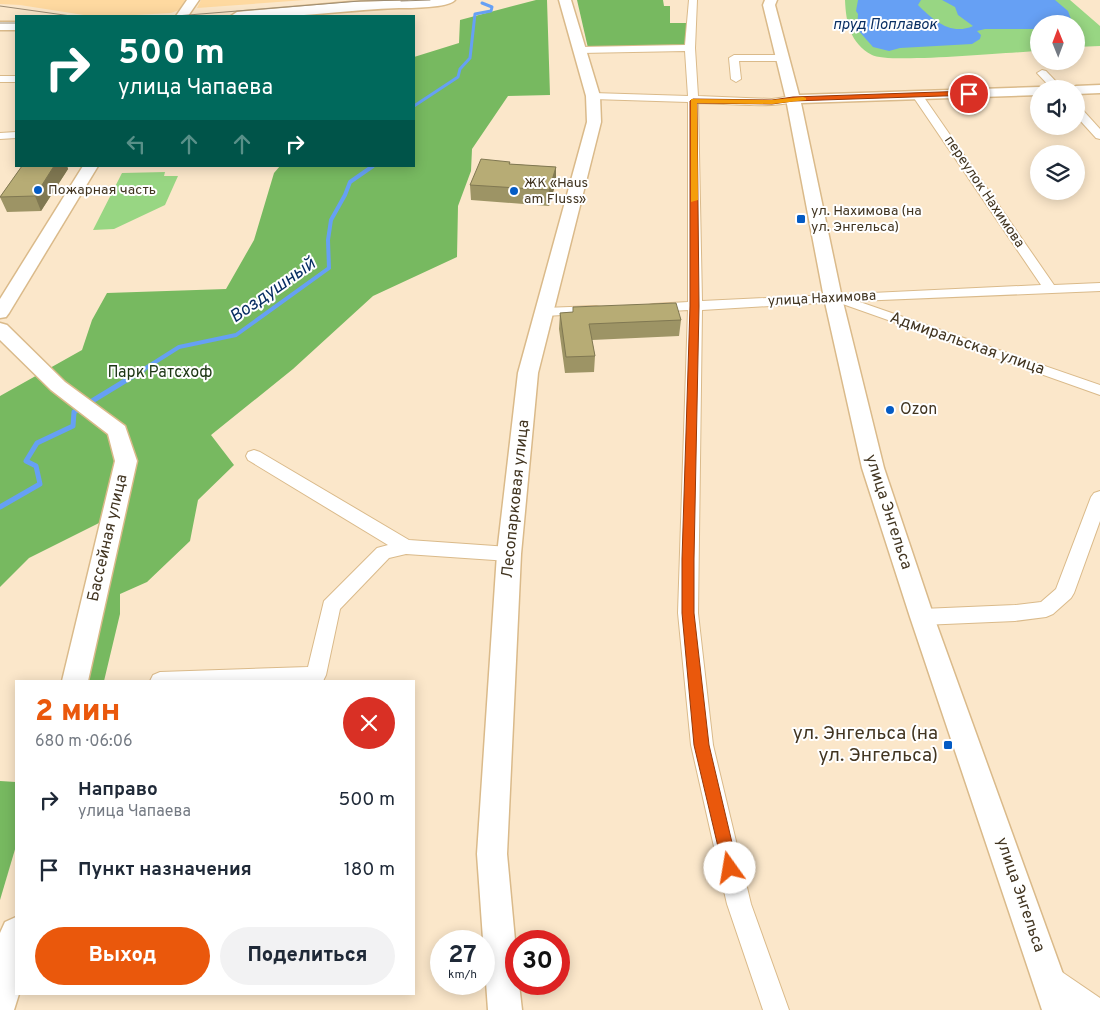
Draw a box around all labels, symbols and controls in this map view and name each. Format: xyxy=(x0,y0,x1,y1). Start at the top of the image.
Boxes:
north arrow xyxy=(1030,15,1085,70)
map controls xyxy=(1030,15,1085,200)
water label: пруд Поплавок xyxy=(833,16,938,35)
text: 500 m xyxy=(118,32,225,76)
icon: right xyxy=(35,35,100,100)
pin xyxy=(948,73,990,115)
text: улица Чапаева xyxy=(118,75,273,102)
icon: arrive xyxy=(955,80,983,108)
button: sound xyxy=(1030,80,1085,135)
icon: left xyxy=(122,130,150,158)
icon: ahead xyxy=(175,130,203,158)
icon: ahead xyxy=(228,130,256,158)
icon: right xyxy=(281,130,309,158)
street label: переулок Нахимова xyxy=(940,133,1028,251)
button: layers xyxy=(1030,145,1085,200)
place label: ЖК «Haus am Fluss» xyxy=(524,175,588,208)
place label: Пожарная часть xyxy=(48,182,156,199)
marker: Пожарная часть xyxy=(32,184,44,196)
marker: ЖК «Haus am Fluss» xyxy=(508,185,520,197)
place label: ул. Нахимова (на ул. Энгельса) xyxy=(811,203,922,236)
marker: ул. Нахимова (на ул. Энгельса) xyxy=(795,213,807,225)
water label: Воздушный xyxy=(225,253,321,329)
street label: улица Нахимова xyxy=(767,288,877,310)
street label: Адмиральская улица xyxy=(887,308,1047,380)
park label: Парк Ратсхоф xyxy=(108,363,212,383)
place label: Ozon xyxy=(900,400,937,420)
marker: Ozon xyxy=(884,404,896,416)
street label: Лесопарковая улица xyxy=(498,419,534,579)
street label: улица Энгельса xyxy=(860,452,916,572)
street label: Бассейная улица xyxy=(84,472,132,604)
text: 2 мин xyxy=(35,694,120,731)
button: close xyxy=(343,697,395,749)
place label: ул. Энгельса (на ул. Энгельса) xyxy=(793,722,938,768)
text: 680 m · 06:06 xyxy=(35,732,133,752)
marker: ул. Энгельса (на ул. Энгельса) xyxy=(942,739,954,751)
text: Направо xyxy=(78,778,158,802)
icon: right xyxy=(35,786,63,814)
text: 500 m xyxy=(338,788,395,812)
text: улица Чапаева xyxy=(78,802,191,822)
street label: улица Энгельса xyxy=(991,835,1049,955)
position arrow xyxy=(703,841,755,893)
icon: arrive xyxy=(35,856,63,884)
text: Пункт назначения xyxy=(78,858,252,882)
text: 180 m xyxy=(344,858,395,882)
button: Выход xyxy=(35,927,210,985)
button: Поделиться xyxy=(220,927,395,985)
speed limit sign: 30 xyxy=(505,930,570,995)
text: 27 xyxy=(448,940,477,972)
text: km/h xyxy=(448,967,477,983)

